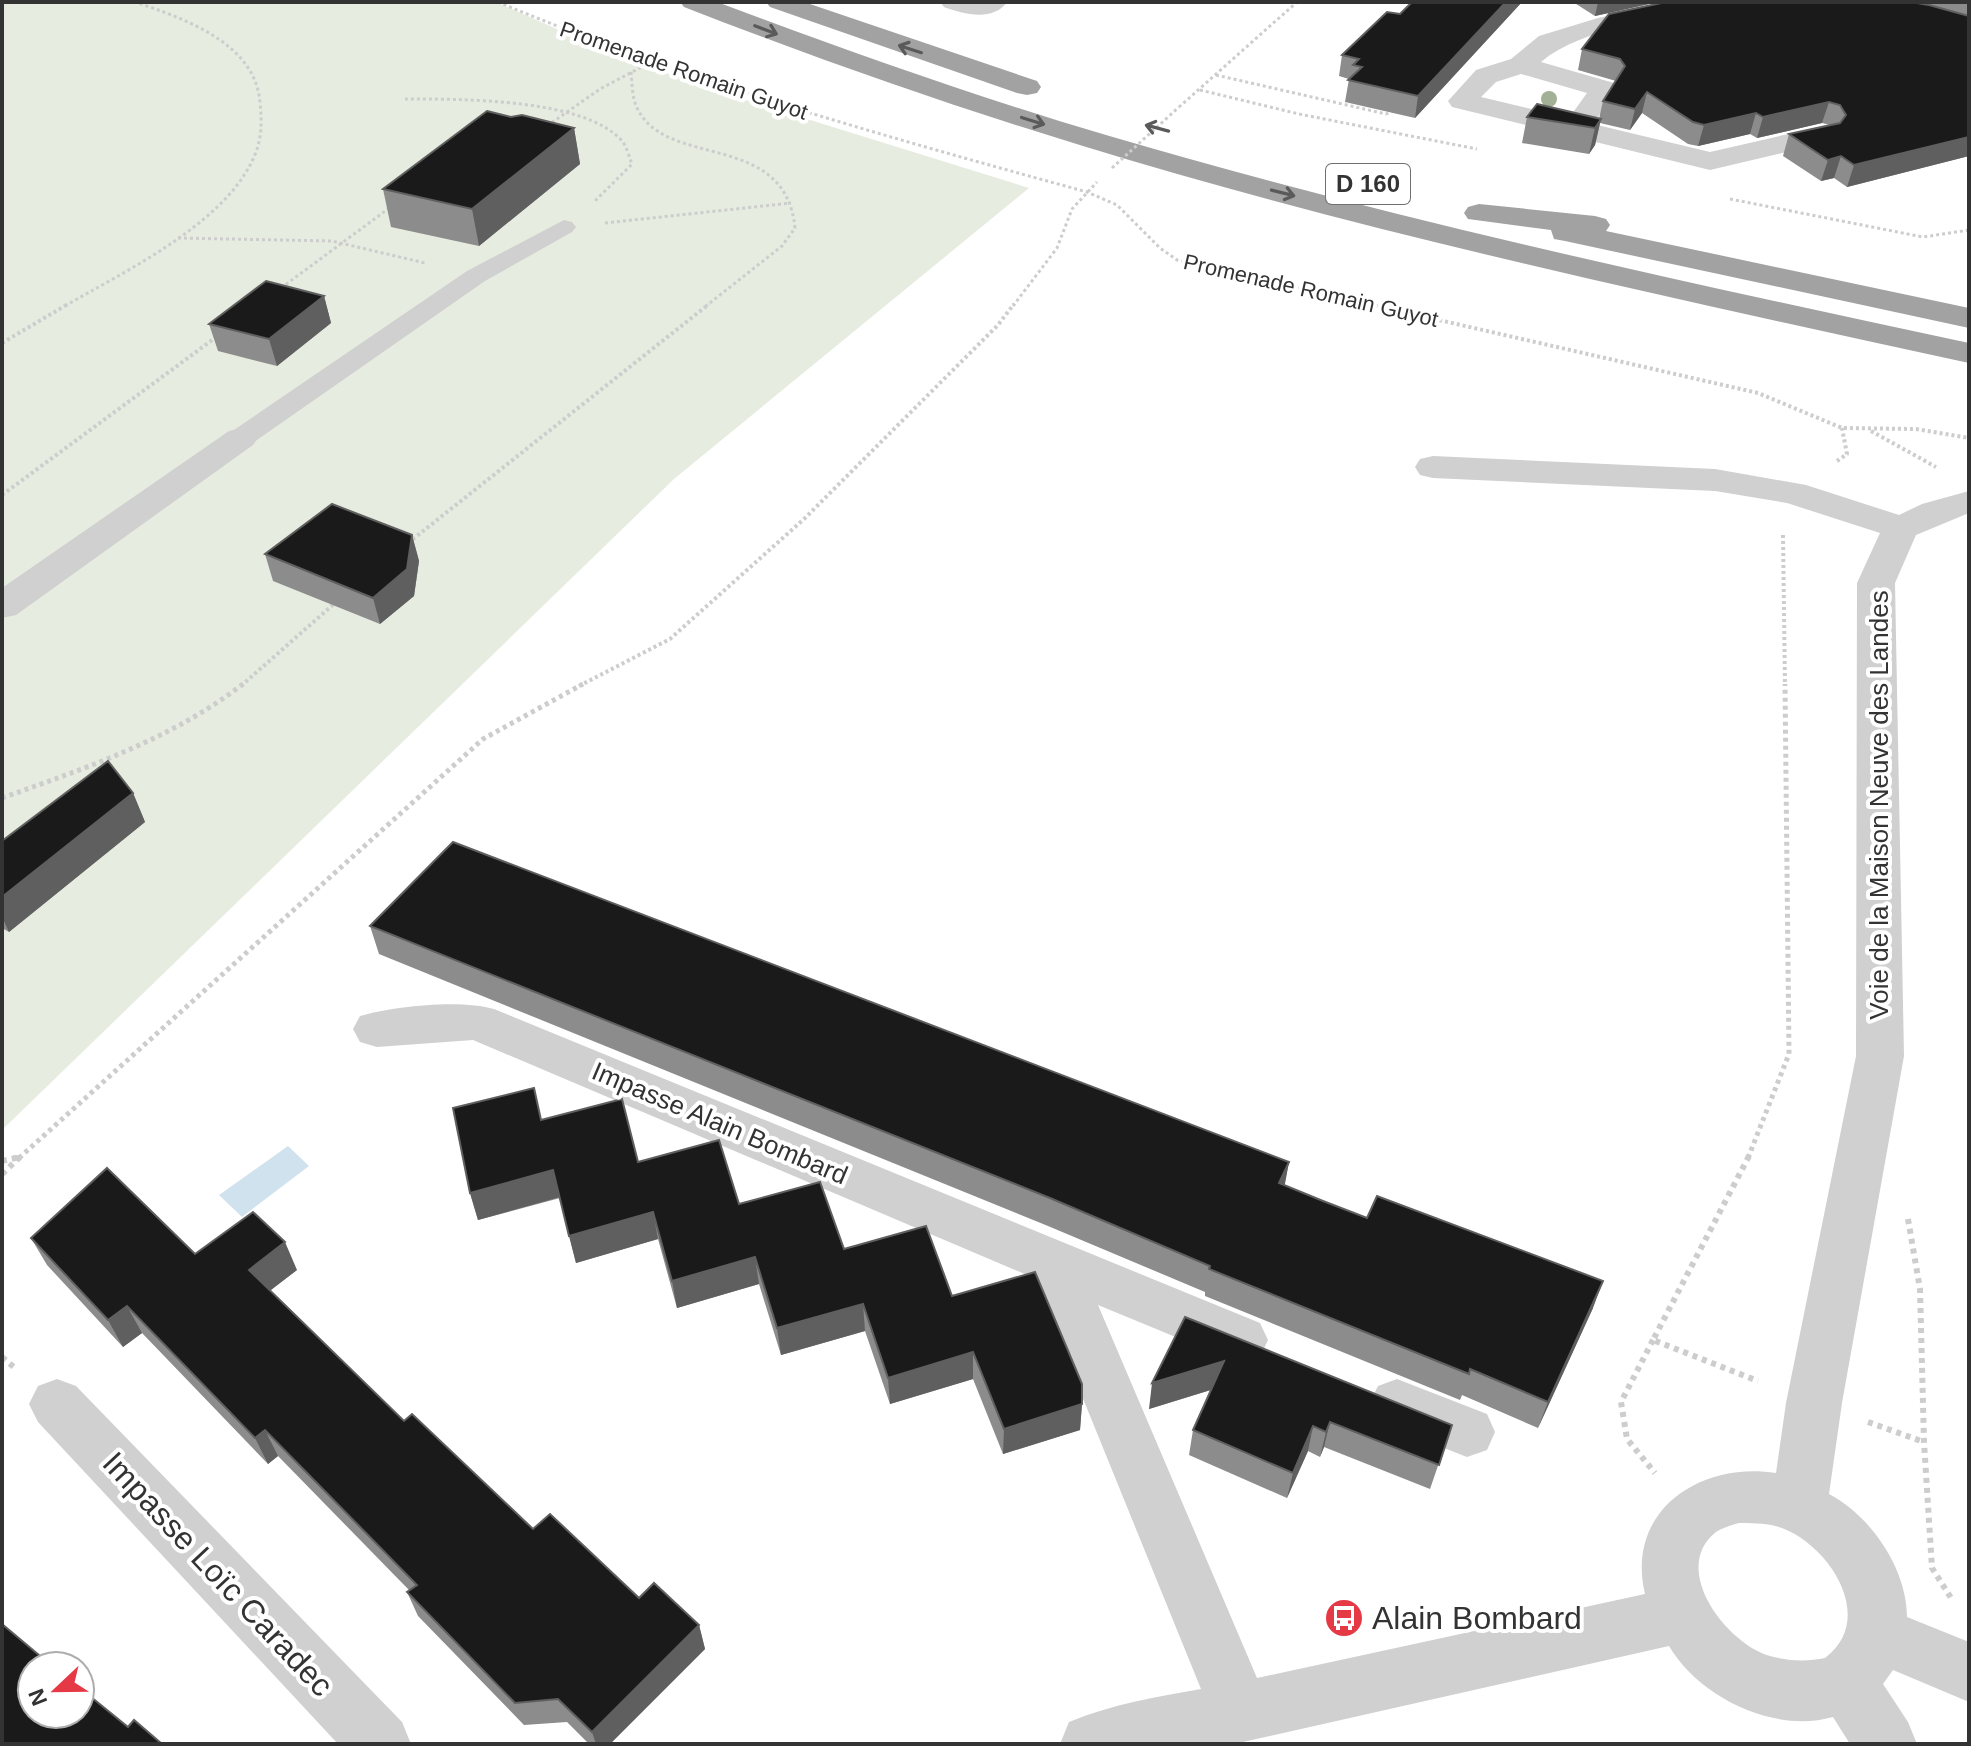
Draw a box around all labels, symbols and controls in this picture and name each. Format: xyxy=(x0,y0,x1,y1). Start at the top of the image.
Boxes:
street label: Promenade Romain Guyot xyxy=(557,16,811,125)
one-way arrow xyxy=(753,24,778,38)
one-way arrow xyxy=(897,40,922,55)
one-way arrow xyxy=(1020,114,1046,129)
one-way arrow xyxy=(1145,119,1171,134)
road number: D 160 xyxy=(1326,164,1410,204)
one-way arrow xyxy=(1270,187,1295,202)
street label: Promenade Romain Guyot xyxy=(1181,249,1441,332)
street label: Voie de la Maison Neuve des Landes xyxy=(1864,590,1894,1020)
street label: Impasse Alain Bombard xyxy=(588,1056,852,1190)
street label: Impasse Loïc Caradec xyxy=(96,1445,340,1703)
bus stop icon: Alain Bombard xyxy=(1323,1597,1365,1639)
place label: Alain Bombard xyxy=(1372,1600,1582,1636)
north arrow xyxy=(16,1650,96,1730)
text: N xyxy=(23,1685,52,1709)

